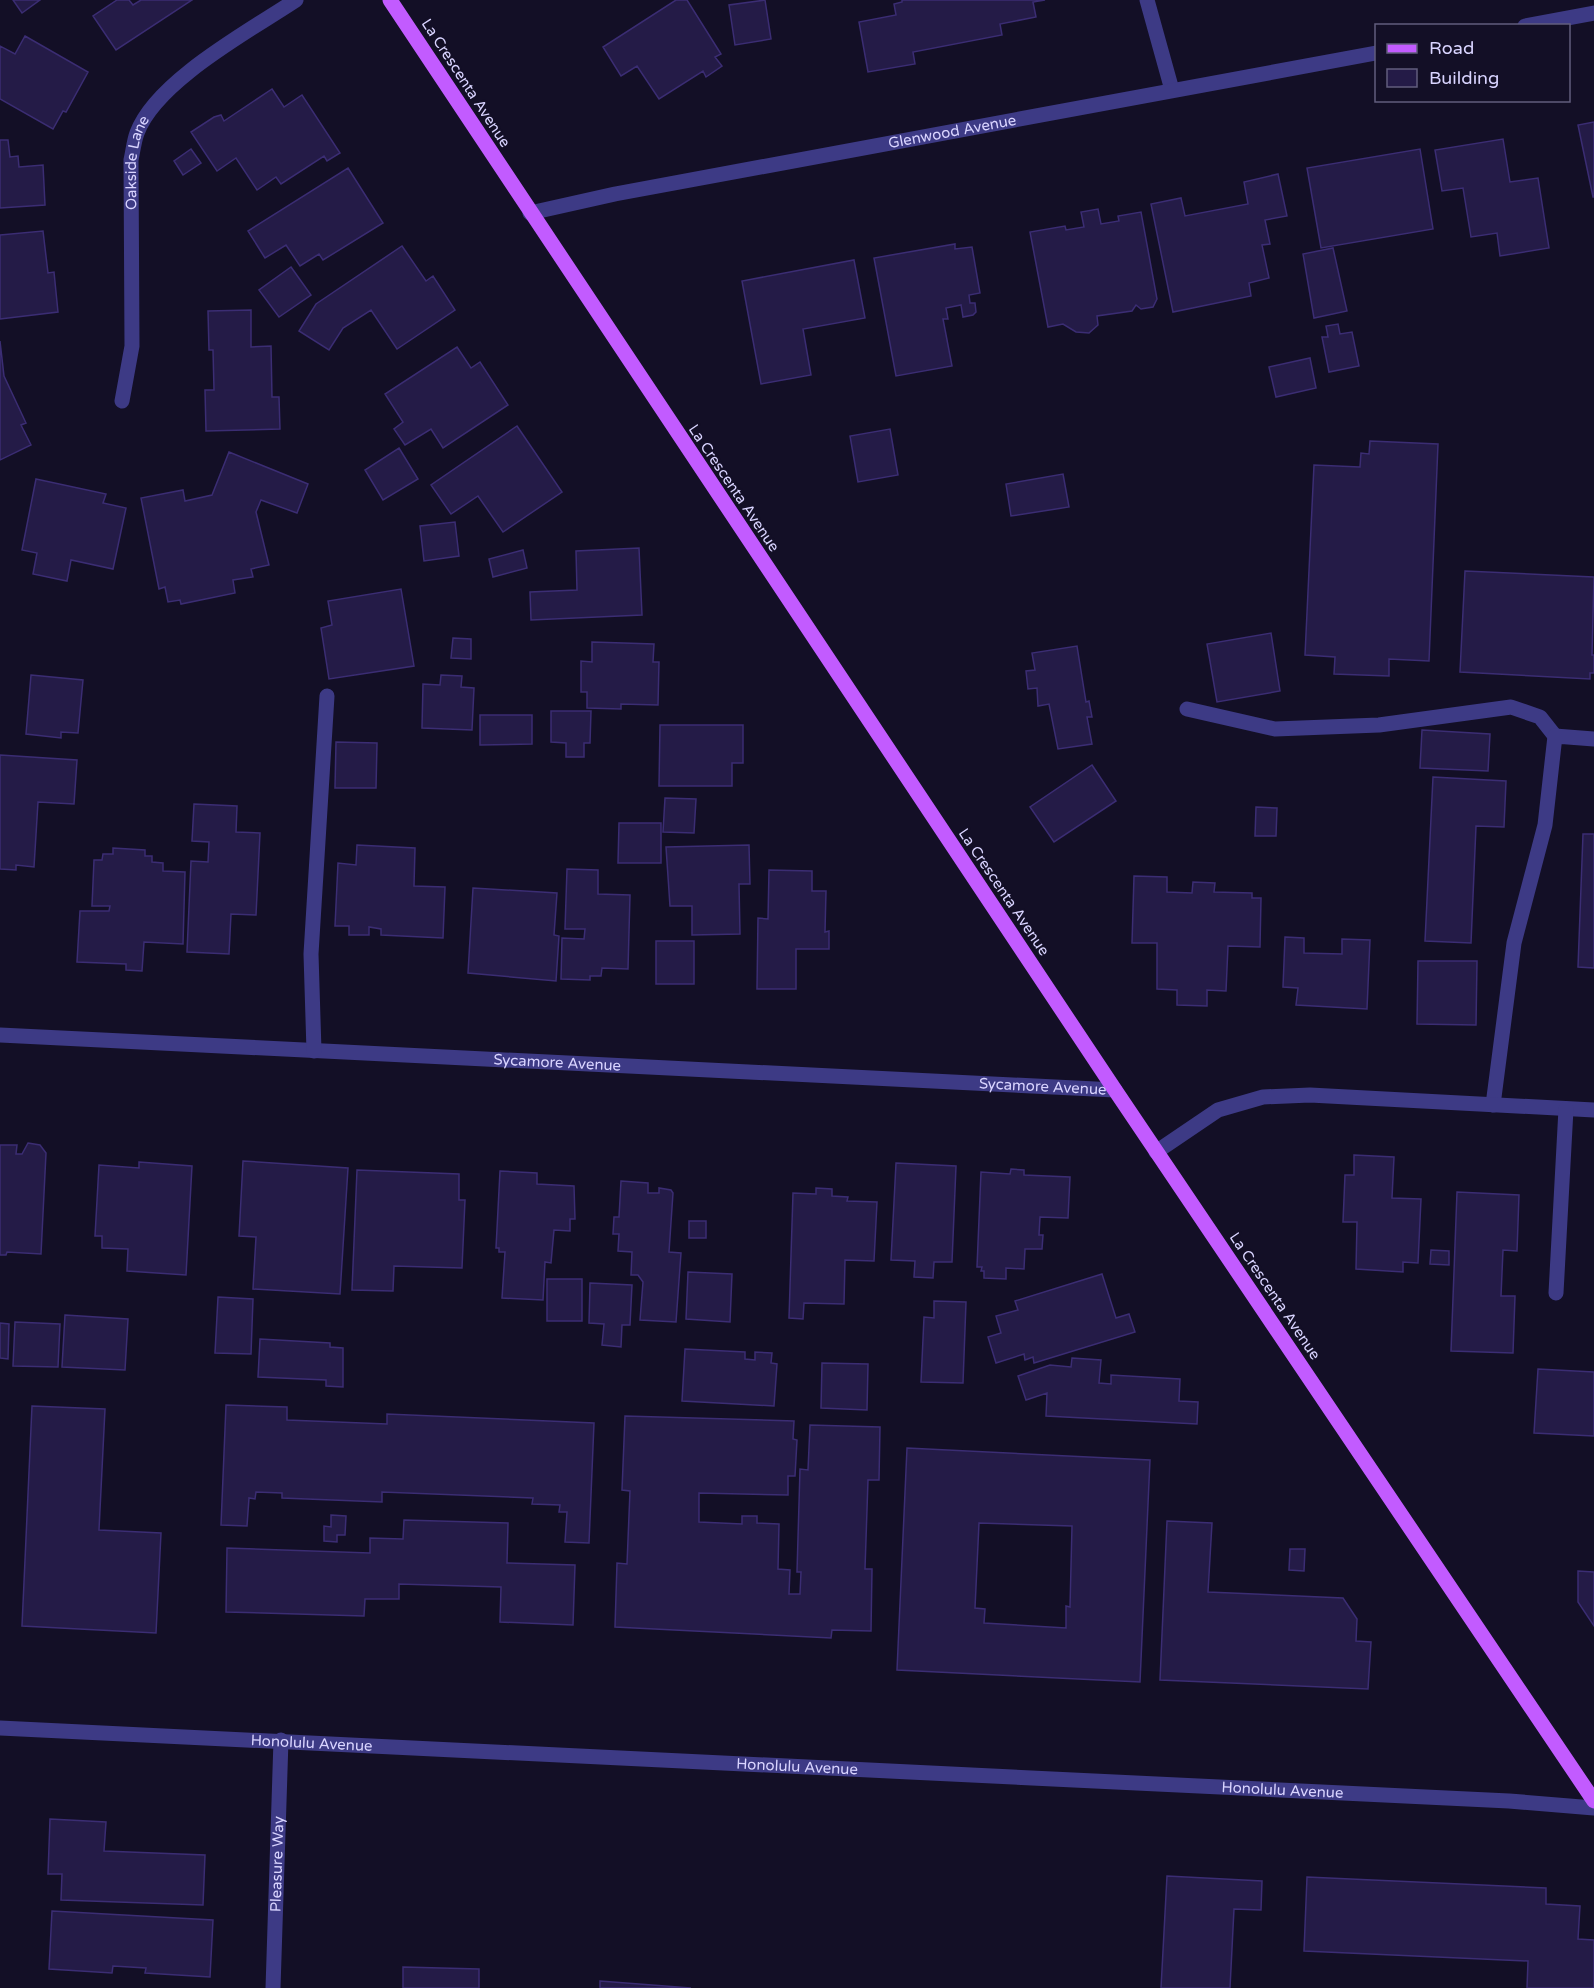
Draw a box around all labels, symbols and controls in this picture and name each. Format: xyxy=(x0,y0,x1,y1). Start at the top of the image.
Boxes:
street label: La Crescenta Avenue xyxy=(418,15,514,151)
legend xyxy=(1375,24,1570,102)
text: Road xyxy=(1429,37,1474,59)
text: Building xyxy=(1429,67,1499,89)
street label: Glenwood Avenue xyxy=(887,111,1018,152)
street label: Oakside Lane xyxy=(122,112,153,210)
street label: La Crescenta Avenue xyxy=(685,421,783,555)
street label: La Crescenta Avenue xyxy=(955,825,1053,959)
street label: Sycamore Avenue xyxy=(493,1050,622,1075)
street label: Sycamore Avenue xyxy=(978,1074,1107,1099)
street label: La Crescenta Avenue xyxy=(1226,1229,1324,1363)
street label: Honolulu Avenue xyxy=(250,1731,373,1755)
street label: Honolulu Avenue xyxy=(736,1755,858,1778)
street label: Honolulu Avenue xyxy=(1221,1778,1344,1802)
street label: Pleasure Way xyxy=(266,1816,288,1912)

